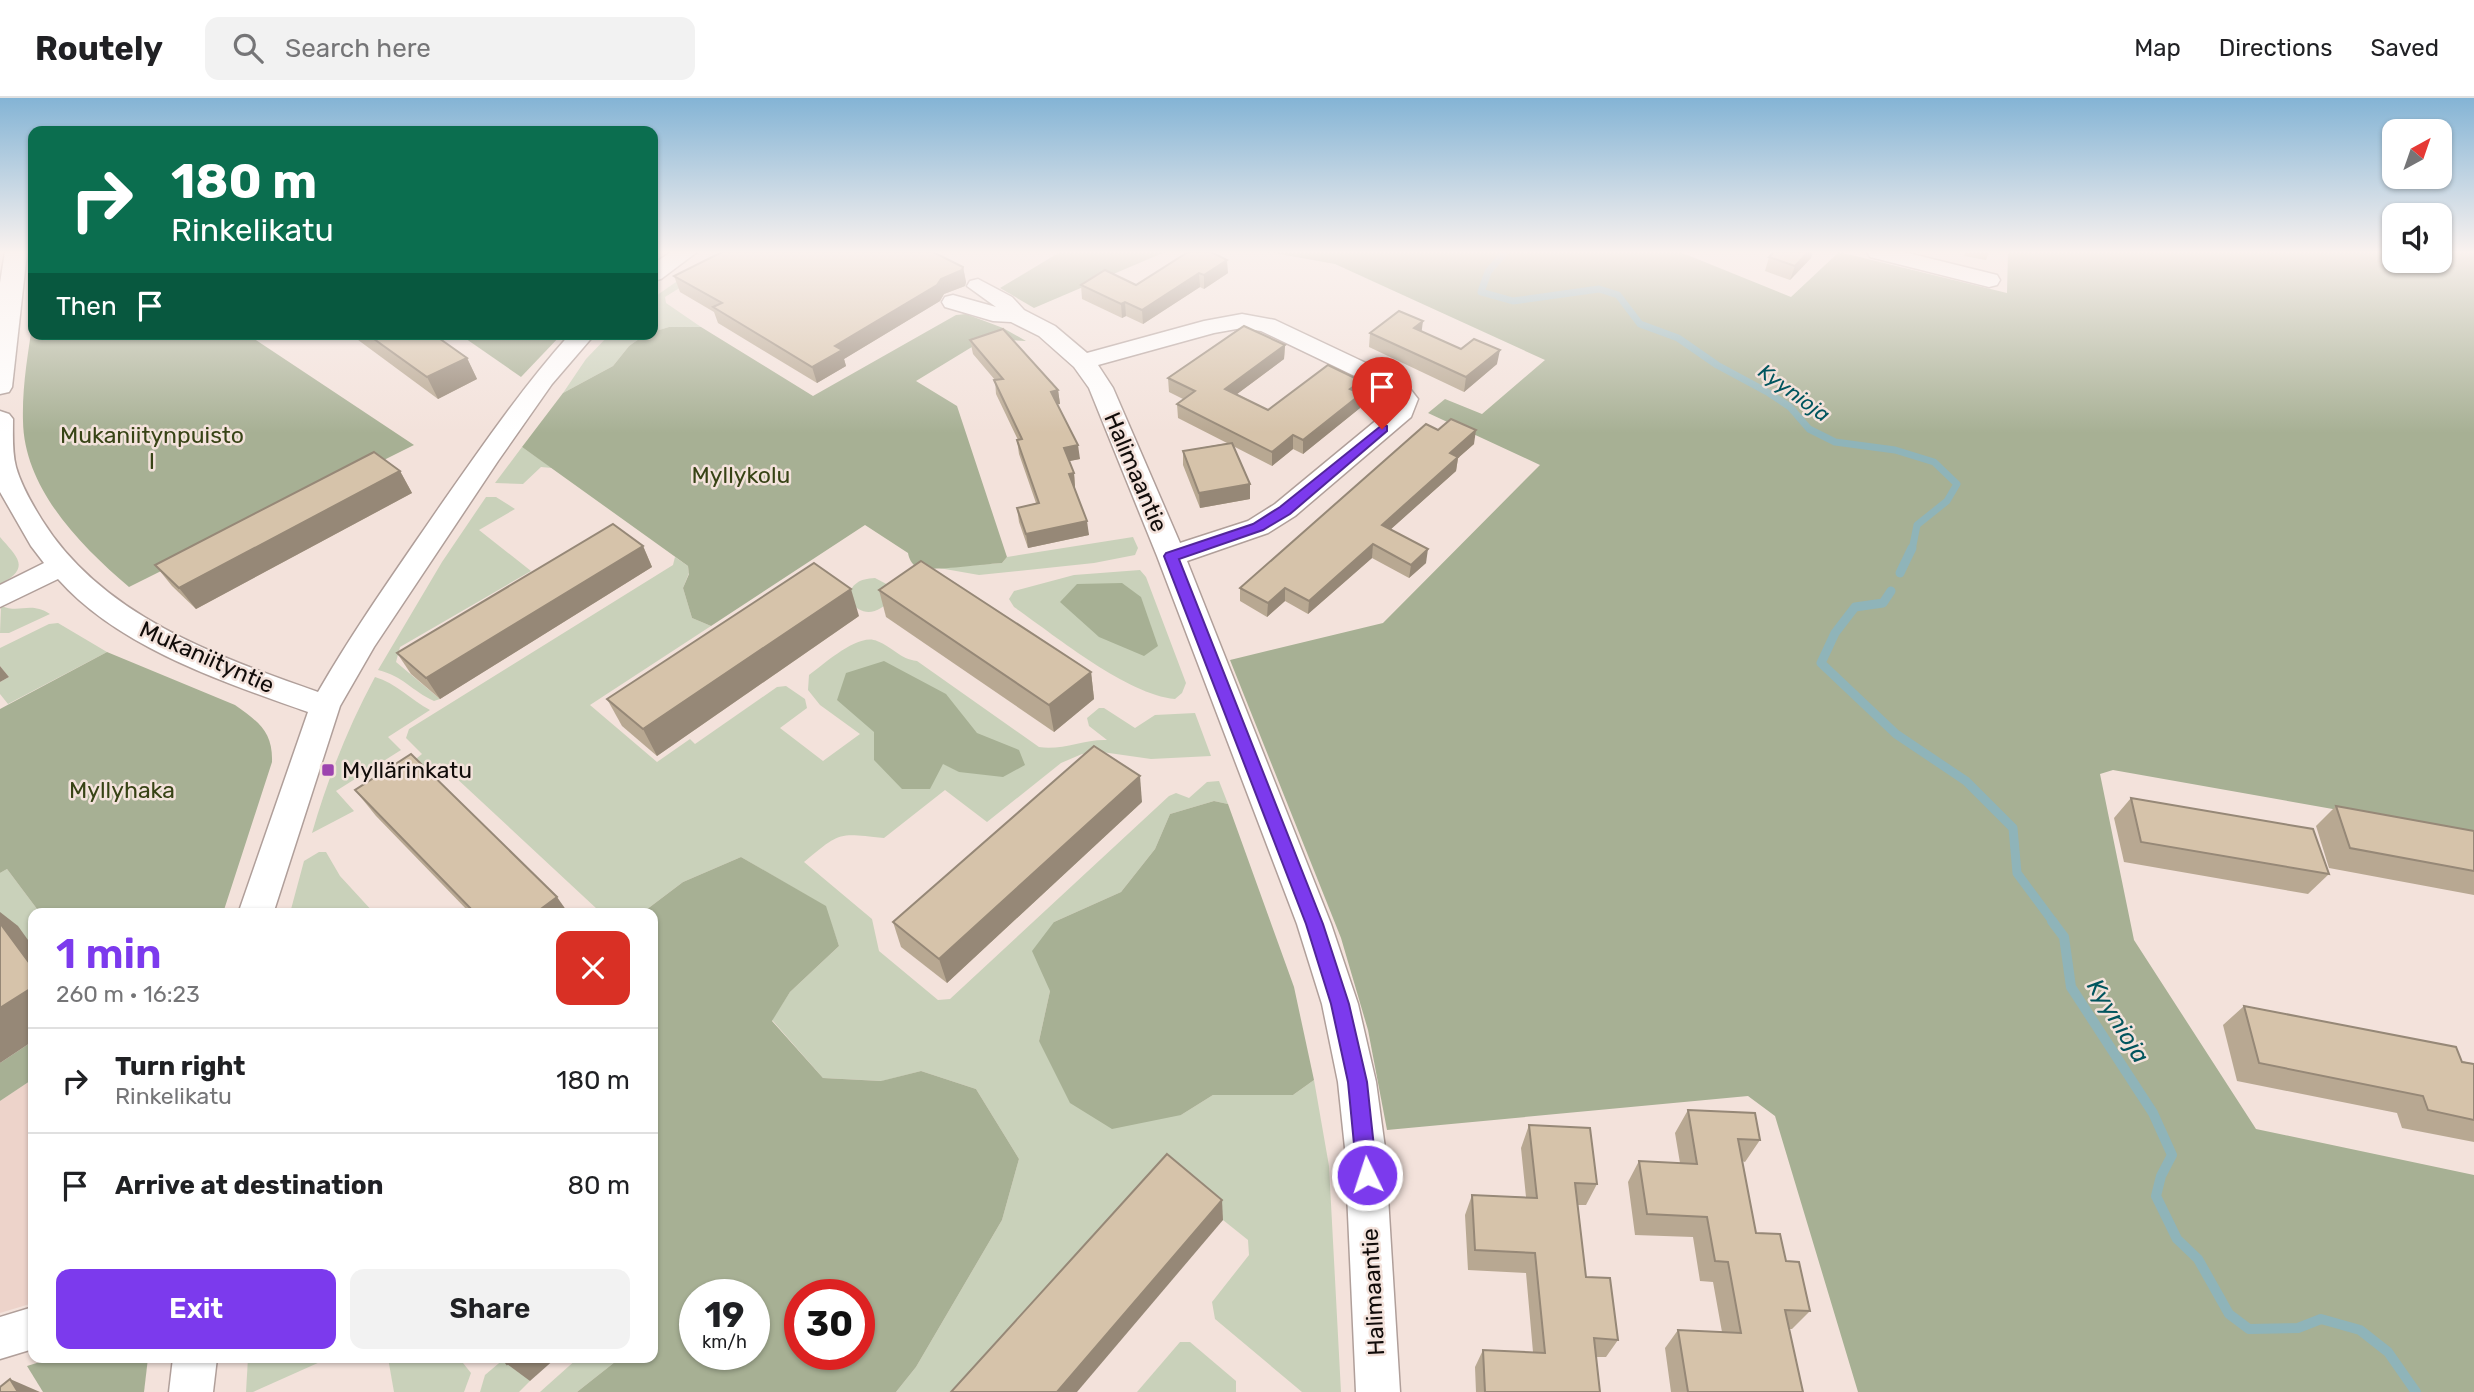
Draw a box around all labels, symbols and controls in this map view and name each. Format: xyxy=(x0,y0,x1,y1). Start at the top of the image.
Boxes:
search box xyxy=(205,17,695,80)
text: Routely xyxy=(35,29,163,68)
icon: search xyxy=(229,29,267,67)
text: Search here xyxy=(285,33,431,64)
text: Map xyxy=(2134,34,2181,62)
text: Directions xyxy=(2219,34,2332,62)
text: Saved xyxy=(2370,34,2439,62)
north arrow xyxy=(2382,119,2452,189)
map controls xyxy=(2382,119,2452,273)
text: 180 m xyxy=(171,152,317,210)
icon: right xyxy=(56,154,147,245)
button: sound xyxy=(2382,203,2452,273)
text: Rinkelikatu xyxy=(171,211,334,249)
icon: arrive xyxy=(131,287,169,325)
text: Then xyxy=(56,291,117,322)
pin xyxy=(1352,357,1412,429)
water label: Kyynioja xyxy=(1754,358,1835,427)
icon: arrive xyxy=(1363,368,1401,406)
street label: Halimaantie xyxy=(1098,408,1174,536)
park label: Mukaniitynpuisto I xyxy=(60,421,244,475)
park label: Myllykolu xyxy=(692,461,790,489)
street label: Mukaniityntie xyxy=(135,615,279,699)
place label: Myllärinkatu xyxy=(342,756,472,784)
marker: Myllärinkatu xyxy=(320,762,336,778)
park label: Myllyhaka xyxy=(69,776,175,804)
text: 1 min xyxy=(56,929,162,979)
button: close xyxy=(556,931,630,1005)
water label: Kyynioja xyxy=(2081,974,2155,1068)
text: 260 m · 16:23 xyxy=(56,980,200,1008)
text: Turn right xyxy=(115,1051,245,1082)
icon: right xyxy=(56,1062,94,1100)
text: 180 m xyxy=(556,1065,630,1096)
text: Rinkelikatu xyxy=(115,1082,232,1110)
position arrow xyxy=(1330,1138,1404,1212)
icon: arrive xyxy=(56,1167,94,1205)
text: Arrive at destination xyxy=(115,1170,383,1201)
text: 80 m xyxy=(567,1170,630,1201)
street label: Halimaantie xyxy=(1356,1228,1390,1356)
button: Exit xyxy=(56,1269,336,1349)
button: Share xyxy=(350,1269,630,1349)
speed limit sign: 30 xyxy=(784,1279,875,1370)
text: 19 xyxy=(705,1294,744,1336)
text: km/h xyxy=(702,1331,747,1353)

